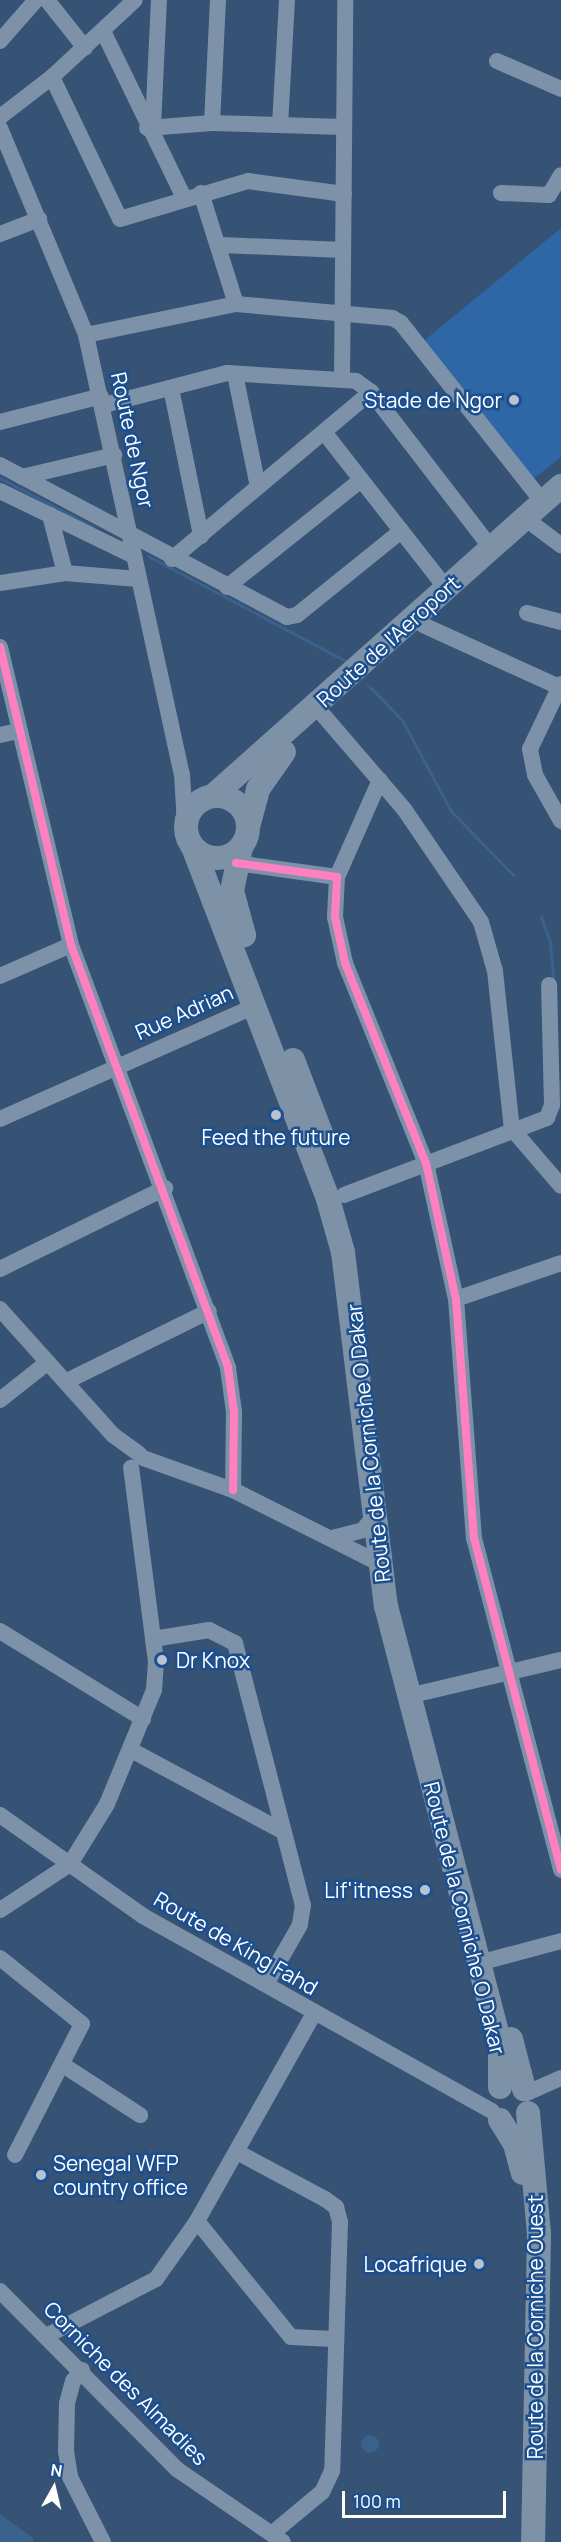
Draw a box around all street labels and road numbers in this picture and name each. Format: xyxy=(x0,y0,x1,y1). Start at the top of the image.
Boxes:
street label: Route de Ngor xyxy=(106,370,160,510)
street label: Route de l'Aeroport xyxy=(311,570,465,712)
street label: Rue Adrian xyxy=(131,979,237,1045)
street label: Route de la Corniche O Dakar xyxy=(341,1302,395,1584)
street label: Route de la Corniche O Dakar xyxy=(419,1779,511,2057)
street label: Route de King Fahd xyxy=(150,1886,322,2000)
street label: Route de la Corniche Ouest xyxy=(522,2195,548,2459)
street label: Corniche des Almadies xyxy=(39,2296,213,2470)

